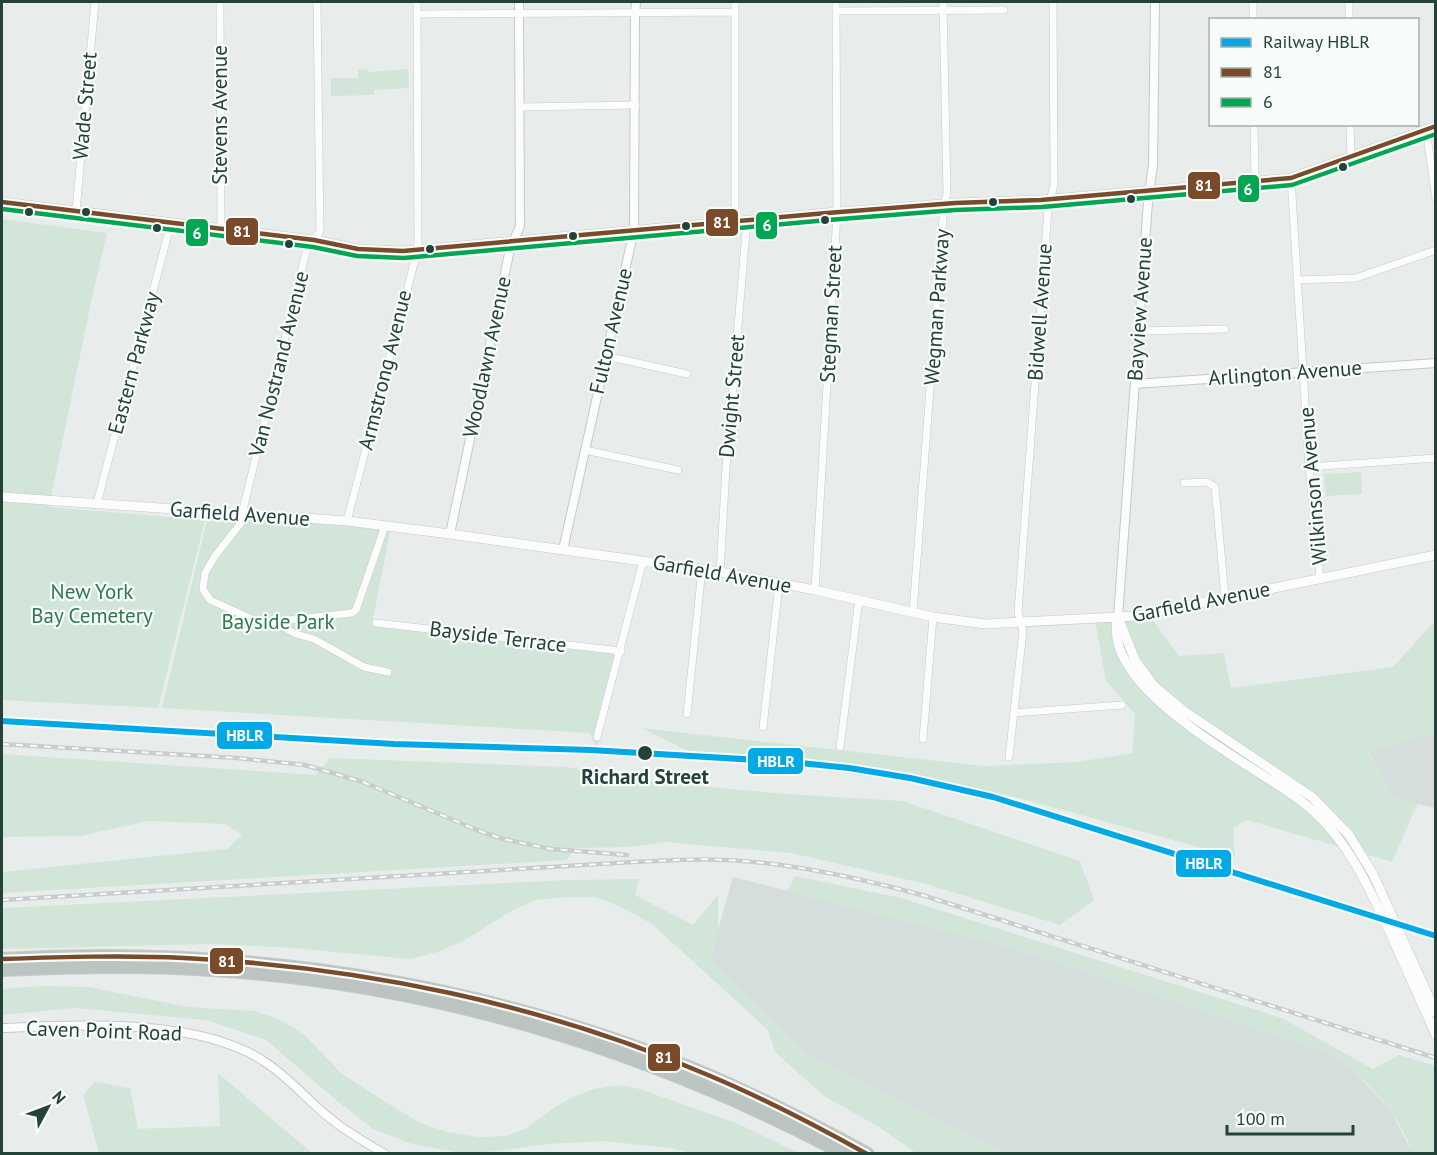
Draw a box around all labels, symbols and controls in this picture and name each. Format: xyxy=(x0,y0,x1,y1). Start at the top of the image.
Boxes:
legend xyxy=(1209,18,1419,126)
text: Railway HBLR xyxy=(1263,30,1370,53)
street label: Stevens Avenue xyxy=(206,45,233,185)
street label: Wade Street xyxy=(66,51,103,161)
text: 81 xyxy=(1263,60,1283,83)
text: 6 xyxy=(1263,90,1273,113)
unlabelled marker xyxy=(1337,161,1349,173)
line badge: 81 xyxy=(1187,171,1221,200)
line badge: 6 xyxy=(1237,174,1260,203)
text: 81 xyxy=(1195,175,1213,195)
text: 6 xyxy=(1243,179,1253,199)
unlabelled marker xyxy=(1125,193,1137,205)
unlabelled marker xyxy=(987,196,999,208)
unlabelled marker xyxy=(23,206,35,218)
unlabelled marker xyxy=(80,206,92,218)
line badge: 81 xyxy=(705,208,739,237)
line badge: 6 xyxy=(755,211,778,240)
text: 81 xyxy=(713,212,731,232)
unlabelled marker xyxy=(819,214,831,226)
text: 6 xyxy=(762,215,772,235)
line badge: 81 xyxy=(225,217,259,246)
line badge: 6 xyxy=(185,218,209,247)
unlabelled marker xyxy=(680,220,692,232)
text: 81 xyxy=(233,221,251,241)
unlabelled marker xyxy=(151,222,163,234)
text: 6 xyxy=(192,223,202,243)
street label: Wegman Parkway xyxy=(918,227,955,386)
unlabelled marker xyxy=(567,230,579,242)
street label: Bayview Avenue xyxy=(1121,236,1158,382)
unlabelled marker xyxy=(283,238,295,250)
street label: Bidwell Avenue xyxy=(1021,242,1058,382)
unlabelled marker xyxy=(424,243,436,255)
street label: Stegman Street xyxy=(813,244,848,384)
street label: Fulton Avenue xyxy=(583,265,638,397)
street label: Van Nostrand Avenue xyxy=(242,268,315,461)
street label: Woodlawn Avenue xyxy=(456,274,517,440)
street label: Armstrong Avenue xyxy=(352,287,417,453)
street label: Eastern Parkway xyxy=(102,288,166,437)
street label: Dwight Street xyxy=(713,333,750,459)
street label: Arlington Avenue xyxy=(1207,354,1363,391)
street label: Wilkinson Avenue xyxy=(1292,406,1333,566)
street label: Garfield Avenue xyxy=(169,495,311,532)
street label: Garfield Avenue xyxy=(651,548,794,599)
street label: Garfield Avenue xyxy=(1129,575,1272,628)
park label: New York Bay Cemetery xyxy=(31,578,153,629)
park label: Bayside Park xyxy=(221,608,335,635)
street label: Bayside Terrace xyxy=(428,615,568,658)
line badge: HBLR xyxy=(216,721,273,750)
text: HBLR xyxy=(226,725,264,745)
marker: Richard Street xyxy=(636,744,654,762)
line badge: HBLR xyxy=(747,747,804,775)
text: HBLR xyxy=(757,751,795,771)
place label: Richard Street xyxy=(581,763,709,790)
line badge: HBLR xyxy=(1175,849,1232,878)
text: HBLR xyxy=(1185,853,1223,873)
line badge: 81 xyxy=(209,947,244,975)
text: 81 xyxy=(218,951,236,971)
street label: Caven Point Road xyxy=(25,1014,183,1047)
line badge: 81 xyxy=(647,1043,681,1072)
text: 81 xyxy=(655,1047,673,1067)
north arrow xyxy=(18,1077,78,1137)
text: N xyxy=(48,1087,70,1108)
scale bar xyxy=(1227,1098,1353,1136)
text: 100 m xyxy=(1236,1107,1285,1130)

